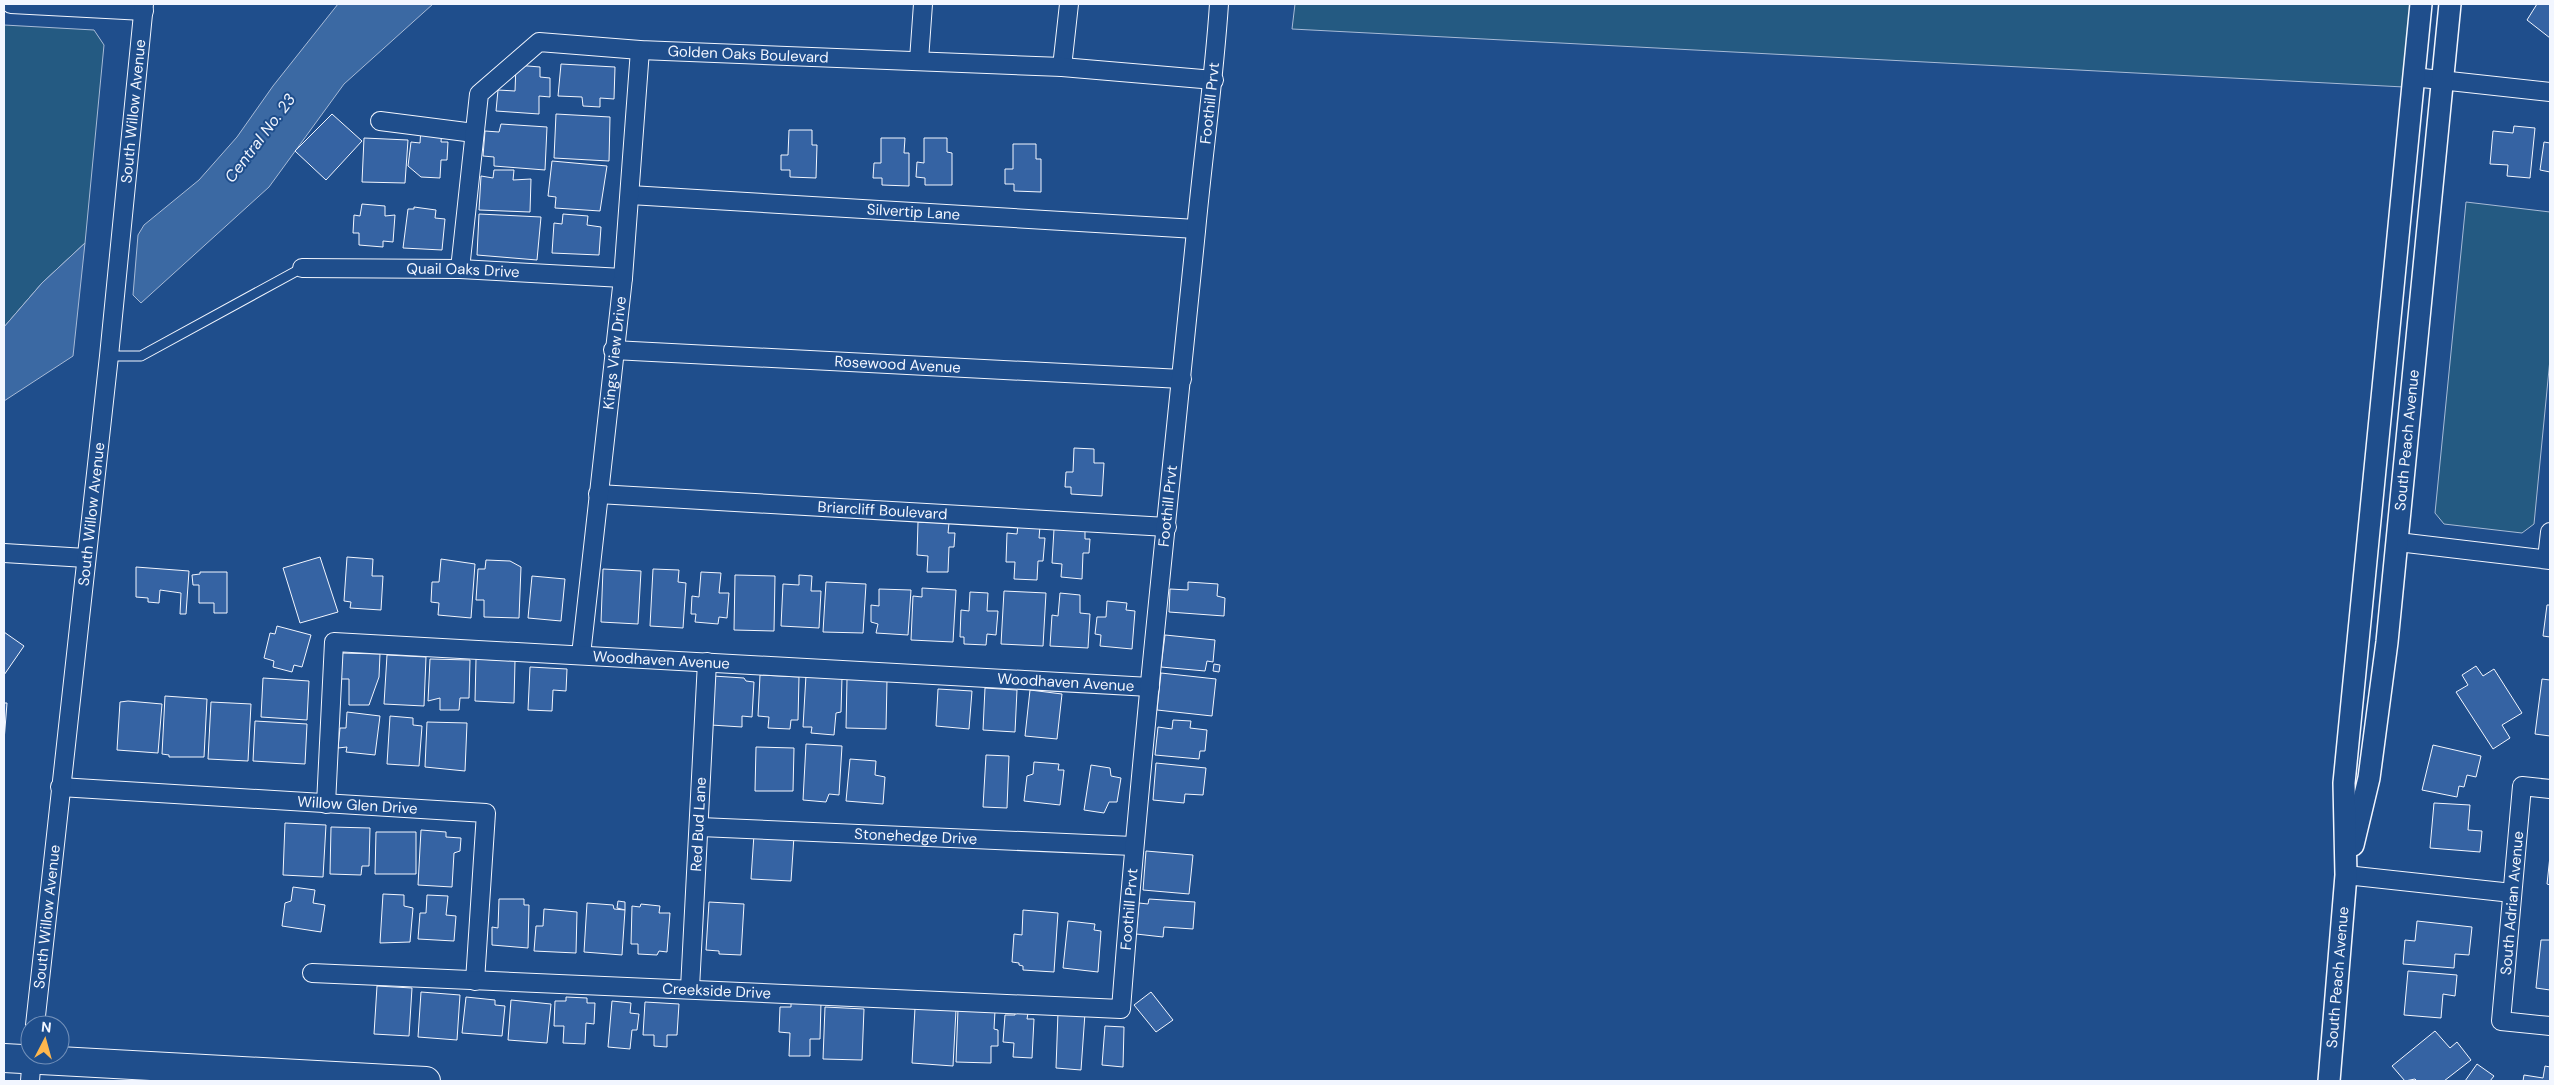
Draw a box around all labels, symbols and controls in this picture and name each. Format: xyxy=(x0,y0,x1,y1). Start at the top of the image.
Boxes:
street label: South Willow Avenue xyxy=(116,38,150,184)
street label: Golden Oaks Boulevard xyxy=(667,41,829,68)
street label: Foothill Prvt xyxy=(1195,61,1224,145)
water label: Central No. 23 xyxy=(220,89,300,187)
street label: Silvertip Lane xyxy=(866,199,961,225)
street label: Quail Oaks Drive xyxy=(406,259,520,282)
street label: Kings View Drive xyxy=(598,295,631,411)
street label: Rosewood Avenue xyxy=(834,351,961,378)
street label: South Peach Avenue xyxy=(2390,368,2424,512)
street label: South Willow Avenue xyxy=(74,441,109,587)
street label: Foothill Prvt xyxy=(1154,464,1182,548)
street label: Briarcliff Boulevard xyxy=(817,497,948,524)
street label: Woodhaven Avenue xyxy=(592,646,730,674)
street label: Woodhaven Avenue xyxy=(997,669,1135,696)
street label: Red Bud Lane xyxy=(686,776,711,872)
street label: Willow Glen Drive xyxy=(297,792,418,819)
street label: Stonehedge Drive xyxy=(854,824,978,849)
street label: South Adrian Avenue xyxy=(2496,830,2528,976)
street label: South Willow Avenue xyxy=(29,844,65,990)
street label: Foothill Prvt xyxy=(1116,867,1143,951)
street label: South Peach Avenue xyxy=(2322,906,2353,1049)
street label: Creekside Drive xyxy=(662,979,771,1003)
north arrow xyxy=(20,1015,70,1065)
text: N xyxy=(40,1018,52,1037)

